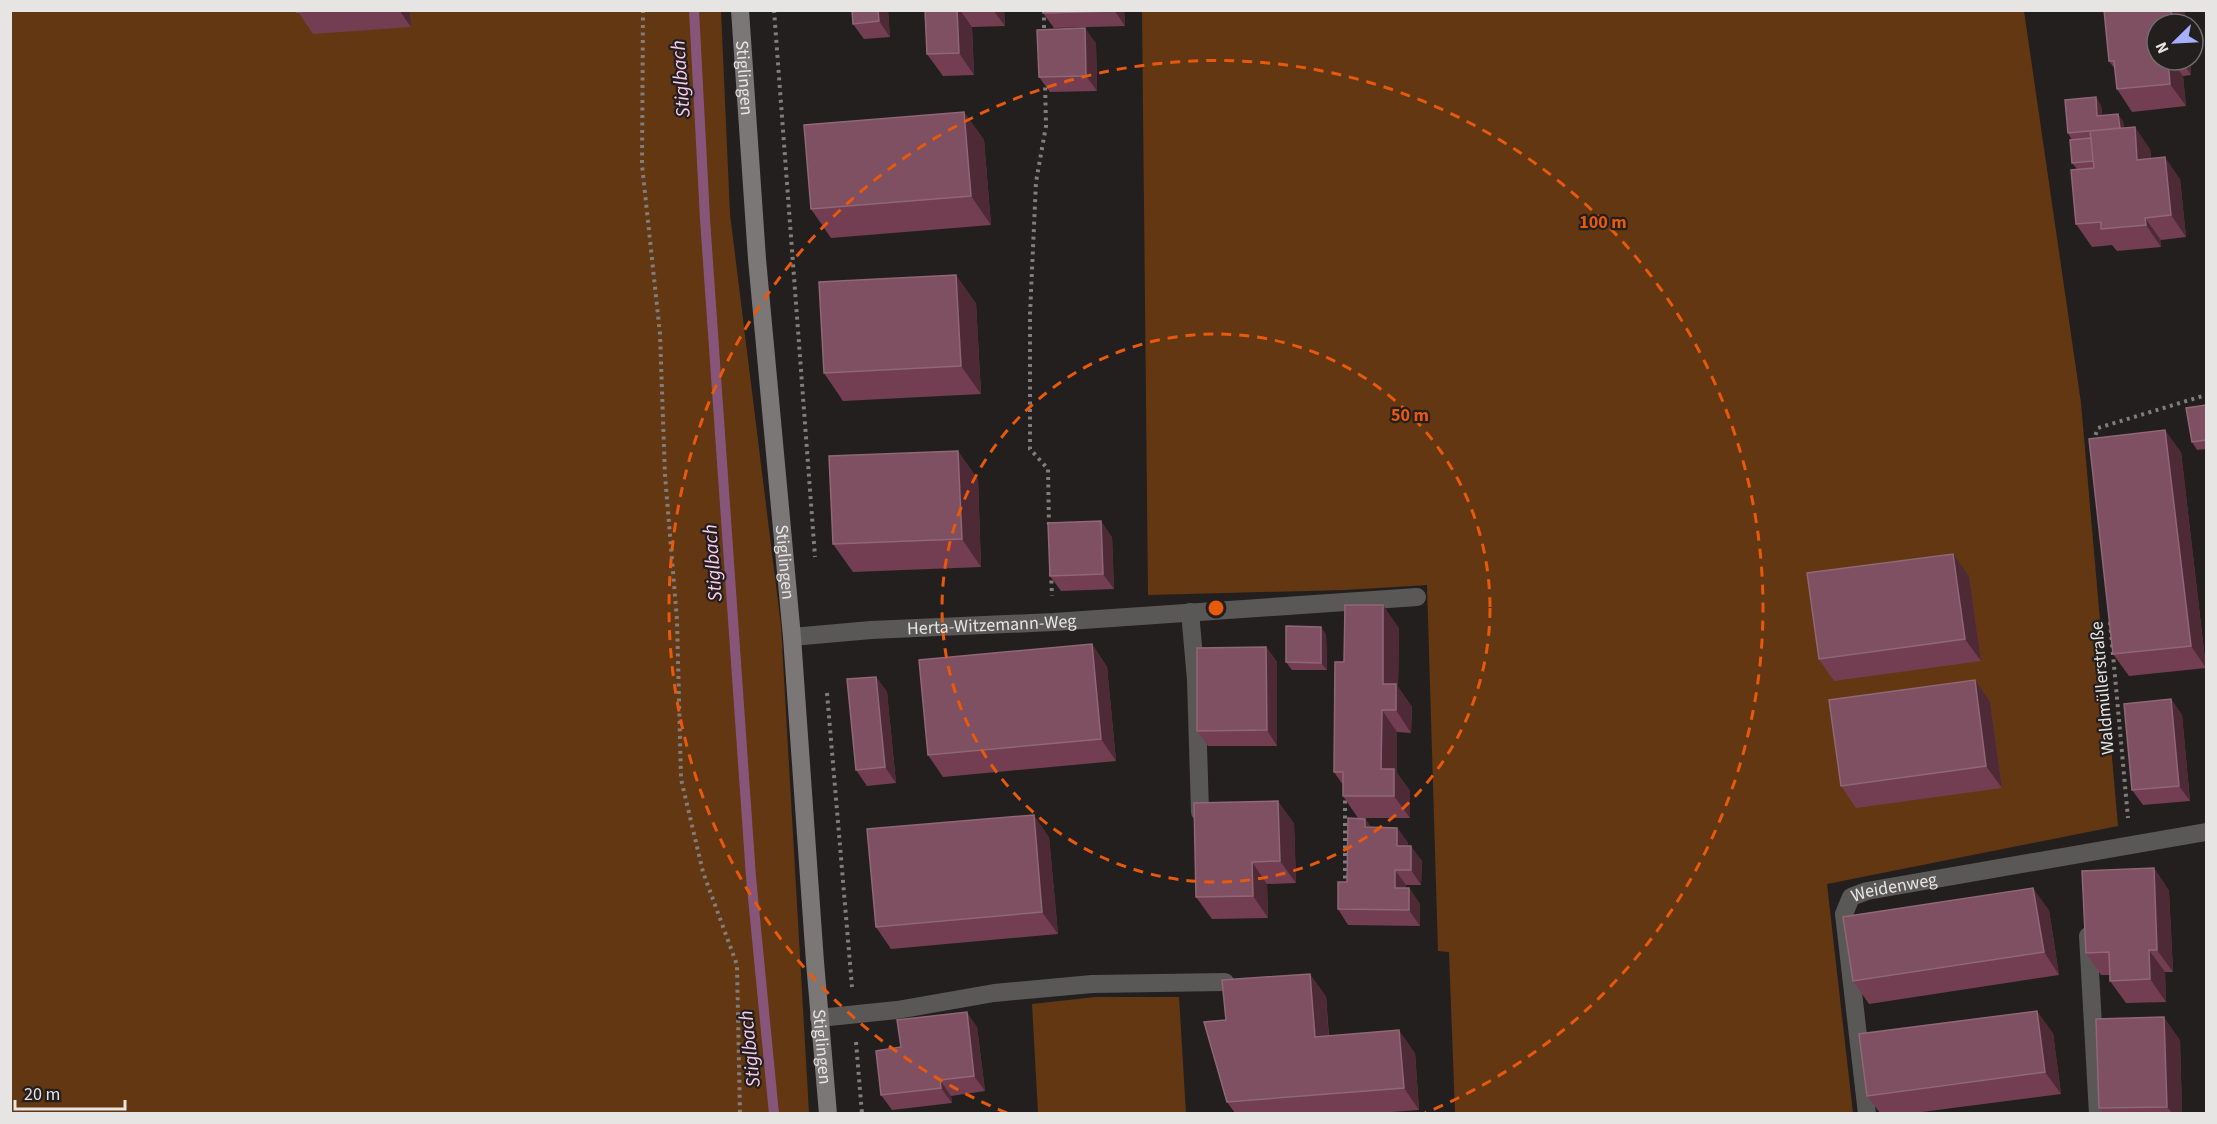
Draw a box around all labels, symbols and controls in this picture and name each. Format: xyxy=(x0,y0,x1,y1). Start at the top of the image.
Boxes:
north arrow xyxy=(2145,12,2205,72)
text: N xyxy=(2150,38,2174,57)
water label: Stiglbach xyxy=(664,39,698,119)
street label: Stiglingen xyxy=(729,39,759,116)
text: 100 m xyxy=(1579,210,1627,235)
text: 50 m xyxy=(1391,403,1429,428)
water label: Stiglbach xyxy=(696,523,730,603)
street label: Stiglingen xyxy=(769,524,800,601)
centre of rings xyxy=(1206,598,1226,618)
street label: Herta-Witzemann-Weg xyxy=(906,609,1077,641)
street label: Waldmüllerstraße xyxy=(2084,620,2121,756)
street label: Weidenweg xyxy=(1848,867,1939,909)
street label: Stiglingen xyxy=(806,1008,837,1085)
water label: Stiglbach xyxy=(732,1009,768,1089)
scale bar xyxy=(15,1073,124,1111)
text: 20 m xyxy=(24,1082,60,1107)

